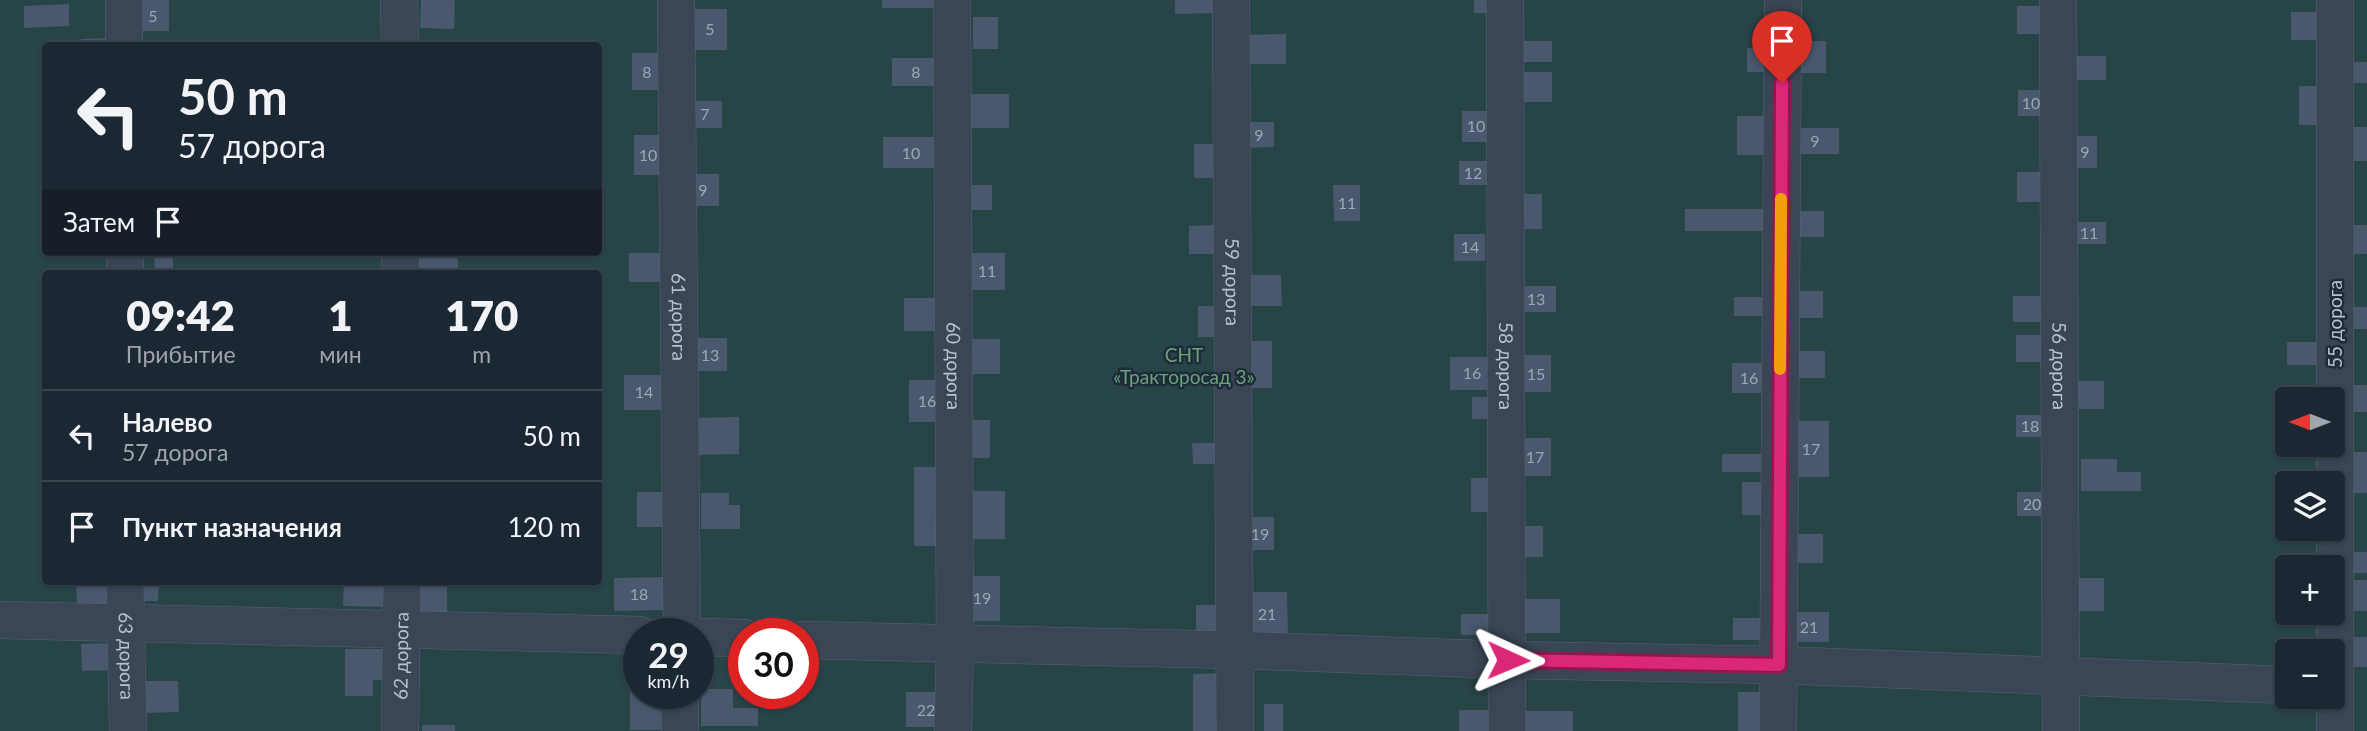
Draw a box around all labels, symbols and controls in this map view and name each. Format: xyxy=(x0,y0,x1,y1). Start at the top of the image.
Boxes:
house number: 5 xyxy=(148,6,158,25)
pin xyxy=(1752,11,1812,83)
house number: 5 xyxy=(705,19,715,38)
icon: arrive xyxy=(1763,22,1801,60)
house number: 8 xyxy=(642,62,652,81)
house number: 8 xyxy=(911,62,921,81)
text: 50 m xyxy=(178,67,288,125)
icon: left xyxy=(63,70,154,161)
house number: 10 xyxy=(2022,93,2040,112)
house number: 7 xyxy=(700,104,710,123)
house number: 10 xyxy=(1467,116,1485,135)
house number: 9 xyxy=(1254,125,1264,144)
text: 57 дорога xyxy=(178,126,326,165)
house number: 9 xyxy=(1810,131,1820,150)
house number: 9 xyxy=(2080,142,2090,161)
house number: 10 xyxy=(902,143,920,162)
house number: 10 xyxy=(639,145,657,164)
house number: 12 xyxy=(1464,163,1482,182)
house number: 9 xyxy=(698,180,708,199)
house number: 11 xyxy=(1338,193,1356,212)
icon: arrive xyxy=(149,203,187,241)
text: Затем xyxy=(63,206,135,238)
house number: 11 xyxy=(2080,223,2098,242)
house number: 14 xyxy=(1461,237,1479,256)
street label: 59 дорога xyxy=(1221,238,1245,326)
house number: 11 xyxy=(978,261,996,280)
street label: 61 дорога xyxy=(668,273,691,361)
street label: 55 дорога xyxy=(2323,280,2346,368)
house number: 13 xyxy=(1527,289,1545,308)
text: 09:42 xyxy=(126,290,235,340)
text: 1 xyxy=(328,290,353,340)
text: 170 xyxy=(445,290,518,340)
street label: 60 дорога xyxy=(943,322,966,410)
street label: 58 дорога xyxy=(1495,322,1518,410)
street label: 56 дорога xyxy=(2048,322,2072,410)
text: Прибытие xyxy=(126,340,236,368)
text: мин xyxy=(319,340,362,368)
text: m xyxy=(472,340,491,368)
park label: СНТ «Тракторосад 3» xyxy=(1113,343,1255,388)
house number: 13 xyxy=(701,345,719,364)
house number: 16 xyxy=(1463,363,1481,382)
house number: 15 xyxy=(1527,364,1545,383)
house number: 16 xyxy=(1740,368,1758,387)
house number: 14 xyxy=(635,382,653,401)
north arrow xyxy=(2275,387,2345,457)
map controls xyxy=(2275,387,2345,709)
house number: 16 xyxy=(918,391,936,410)
text: Налево xyxy=(122,406,212,438)
house number: 18 xyxy=(2021,416,2039,435)
icon: left xyxy=(63,417,101,455)
text: 50 m xyxy=(523,420,581,452)
text: 57 дорога xyxy=(122,438,228,466)
house number: 17 xyxy=(1802,439,1820,458)
house number: 17 xyxy=(1526,447,1544,466)
button: layers xyxy=(2275,471,2345,541)
house number: 20 xyxy=(2023,494,2041,513)
icon: arrive xyxy=(63,508,101,546)
text: Пункт назначения xyxy=(122,511,342,543)
text: 120 m xyxy=(508,511,581,543)
house number: 19 xyxy=(1251,524,1269,543)
button: + xyxy=(2275,555,2345,625)
house number: 18 xyxy=(630,584,648,603)
house number: 19 xyxy=(973,588,991,607)
house number: 21 xyxy=(1258,604,1276,623)
street label: 63 дорога xyxy=(115,612,139,700)
street label: 62 дорога xyxy=(388,612,413,700)
house number: 21 xyxy=(1800,617,1818,636)
speed limit sign: 30 xyxy=(728,618,819,709)
position arrow xyxy=(1471,623,1545,697)
text: 29 xyxy=(648,633,689,675)
button: − xyxy=(2275,639,2345,709)
text: km/h xyxy=(647,670,690,692)
house number: 22 xyxy=(917,700,935,719)

